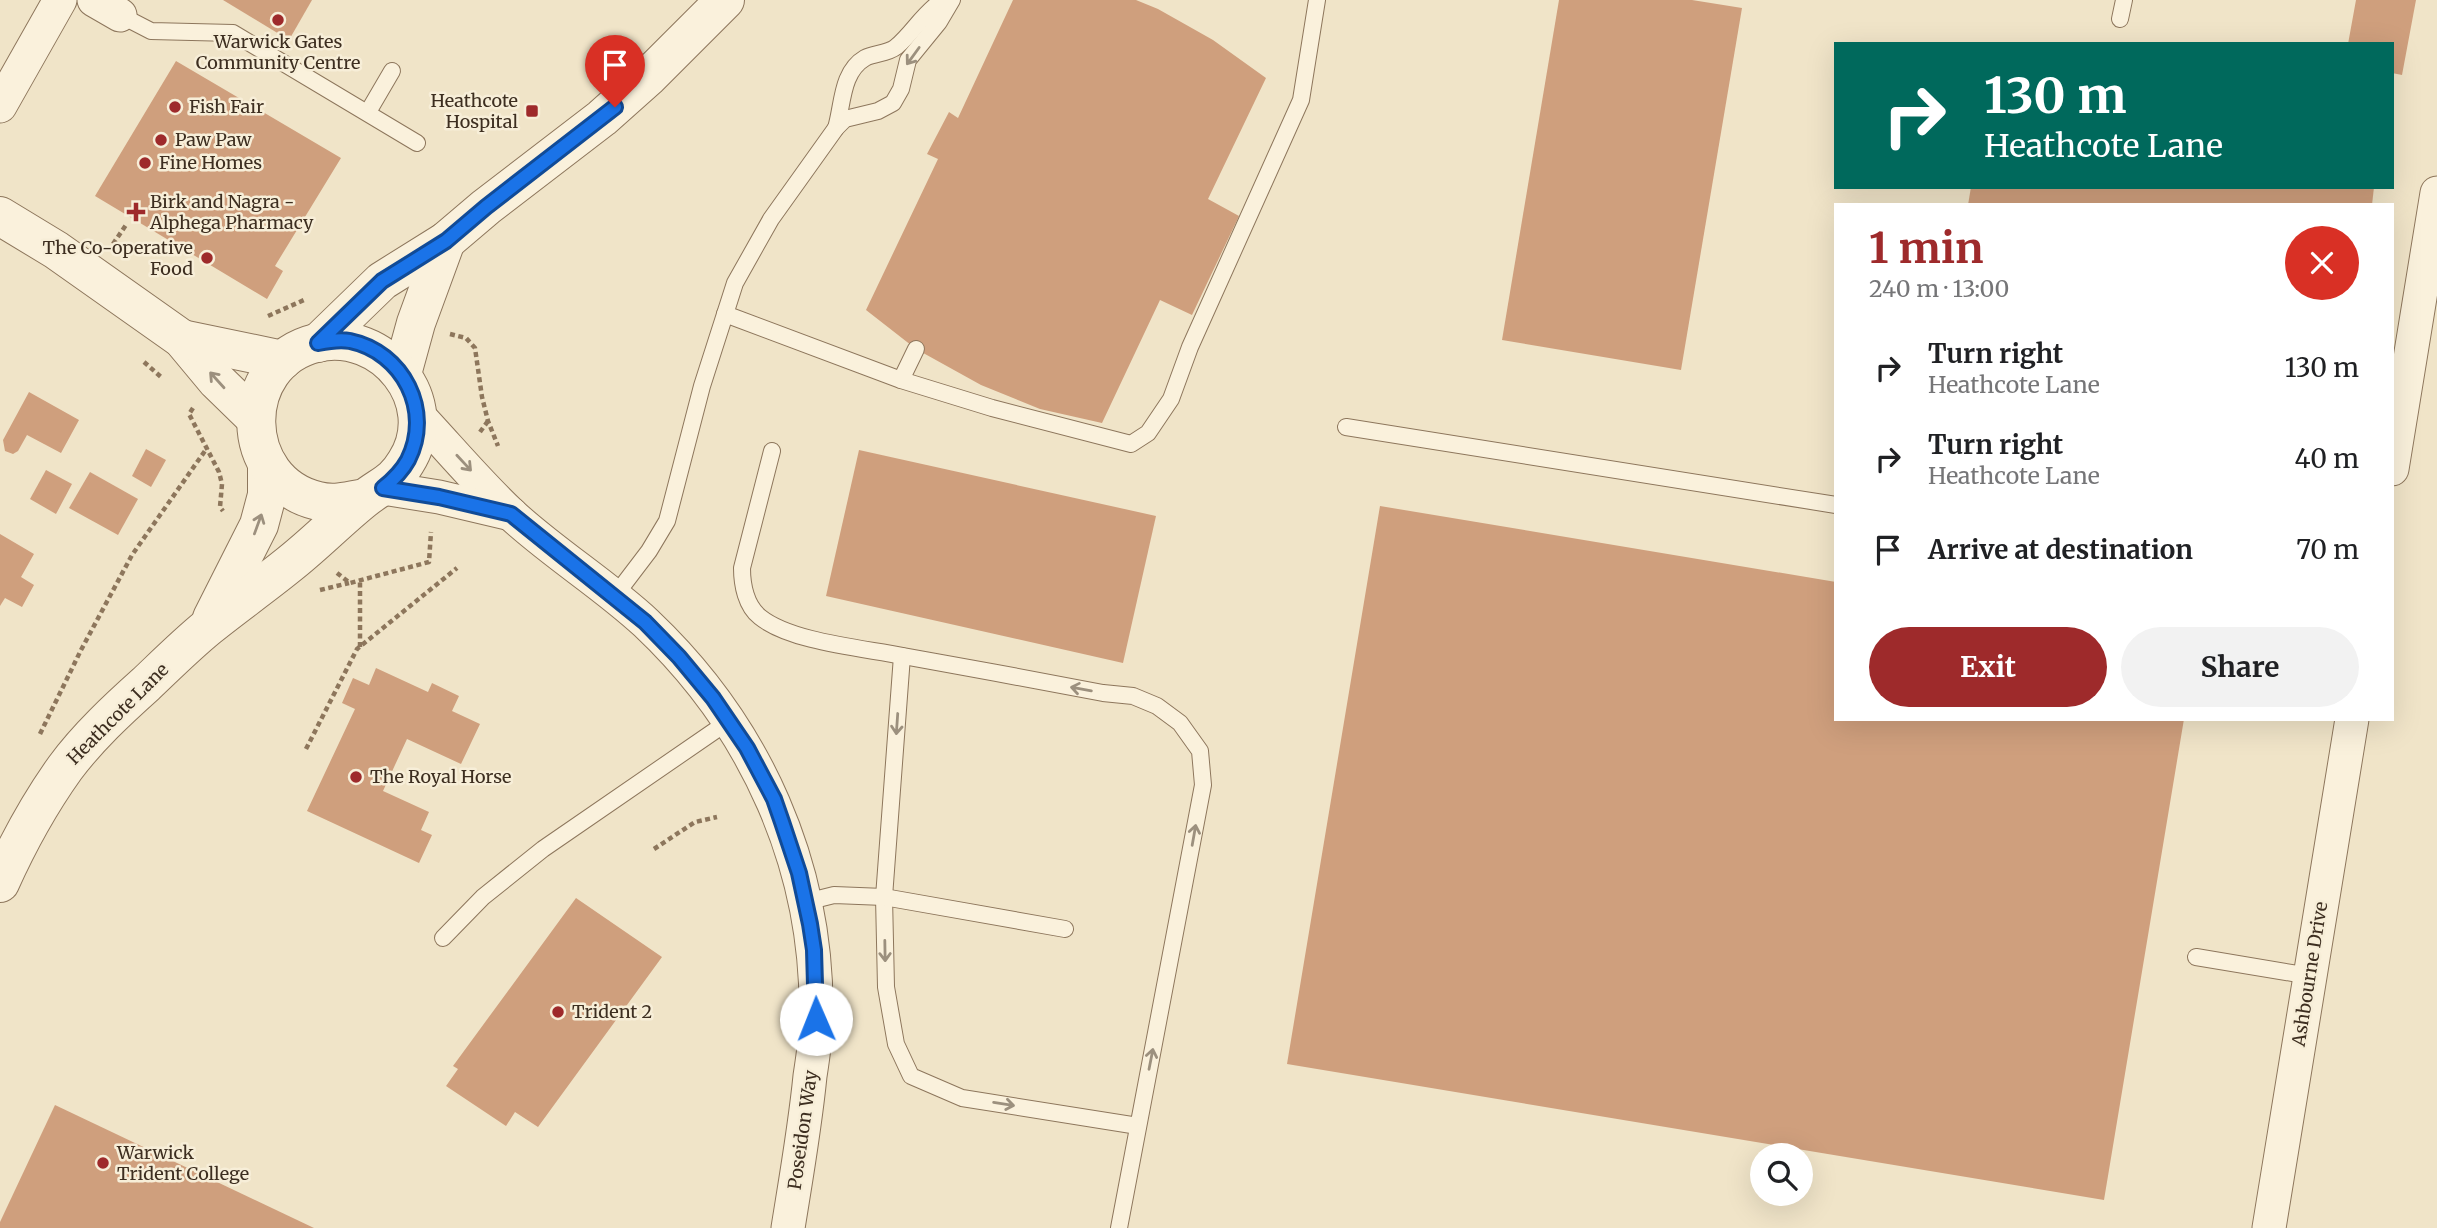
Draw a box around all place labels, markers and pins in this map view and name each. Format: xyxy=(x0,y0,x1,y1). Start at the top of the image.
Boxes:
marker: Warwick Gates Community Centre xyxy=(270,12,286,28)
place label: Warwick Gates Community Centre xyxy=(196,30,360,74)
pin xyxy=(585,35,645,107)
place label: Heathcote Hospital xyxy=(431,89,518,133)
place label: Fish Fair xyxy=(189,95,264,118)
marker: Fish Fair xyxy=(167,99,183,115)
marker: Heathcote Hospital xyxy=(524,103,540,119)
place label: Paw Paw xyxy=(175,128,252,151)
marker: Paw Paw xyxy=(153,132,169,148)
place label: Fine Homes xyxy=(159,151,262,174)
marker: Fine Homes xyxy=(137,155,153,171)
place label: Birk and Nagra - Alphega Pharmacy xyxy=(149,190,314,234)
marker: Birk and Nagra - Alphega Pharmacy xyxy=(128,204,144,220)
place label: The Co-operative Food xyxy=(42,236,193,280)
marker: The Co-operative Food xyxy=(199,250,215,266)
place label: The Royal Horse xyxy=(370,765,512,788)
marker: The Royal Horse xyxy=(348,769,364,785)
place label: Trident 2 xyxy=(572,1000,652,1023)
marker: Trident 2 xyxy=(550,1004,566,1020)
place label: Warwick Trident College xyxy=(116,1141,249,1185)
marker: Warwick Trident College xyxy=(95,1155,111,1171)

